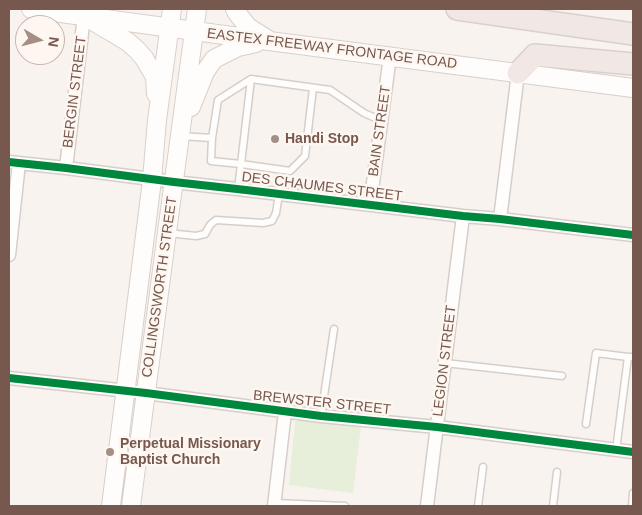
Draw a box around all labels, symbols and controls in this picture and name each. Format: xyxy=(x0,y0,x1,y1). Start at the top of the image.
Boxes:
north arrow xyxy=(15,15,65,65)
street label: EASTEX FREEWAY FRONTAGE ROAD xyxy=(206,25,458,73)
street label: BERGIN STREET xyxy=(60,35,90,149)
text: N xyxy=(45,36,62,48)
street label: BAIN STREET xyxy=(365,84,395,178)
place label: Handi Stop xyxy=(285,131,359,147)
marker: Handi Stop xyxy=(269,133,281,145)
street label: DES CHAUMES STREET xyxy=(241,169,403,205)
street label: COLLINGSWORTH STREET xyxy=(139,195,181,379)
street label: LEGION STREET xyxy=(430,304,460,418)
street label: BREWSTER STREET xyxy=(252,387,392,419)
place label: Perpetual Missionary Baptist Church xyxy=(120,436,261,468)
marker: Perpetual Missionary Baptist Church xyxy=(104,446,116,458)

